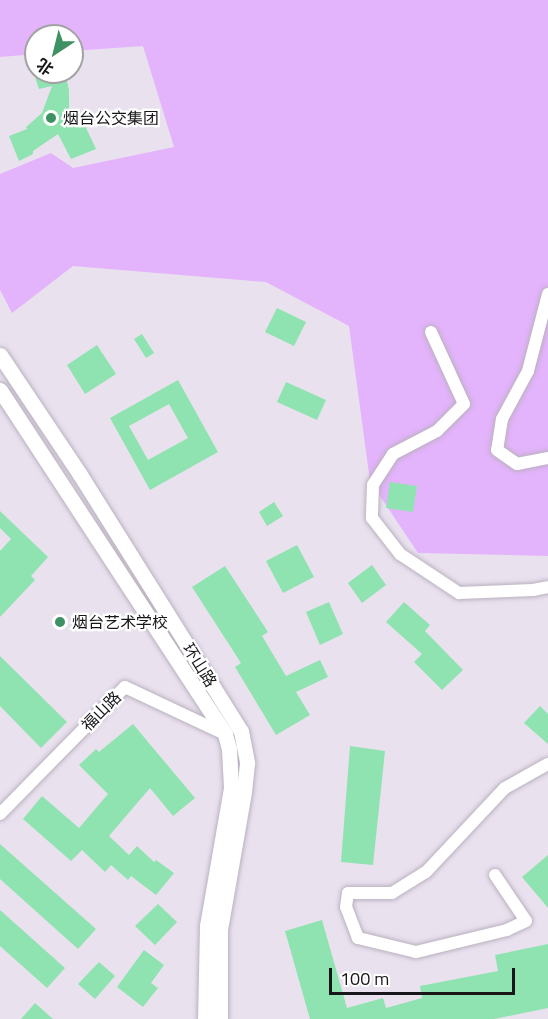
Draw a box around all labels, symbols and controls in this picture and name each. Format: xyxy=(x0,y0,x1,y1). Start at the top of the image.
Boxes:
north arrow xyxy=(24,24,84,84)
text: 北 xyxy=(31,53,58,82)
place label: 烟台公交集团 xyxy=(63,108,159,128)
marker: 烟台公交集团 xyxy=(44,111,58,125)
place label: 烟台艺术学校 xyxy=(72,612,168,632)
marker: 烟台艺术学校 xyxy=(53,615,67,629)
street label: 环山路 xyxy=(179,640,221,690)
street label: 福山路 xyxy=(77,687,125,735)
scale bar xyxy=(332,956,518,994)
text: 100 m xyxy=(340,965,389,992)

